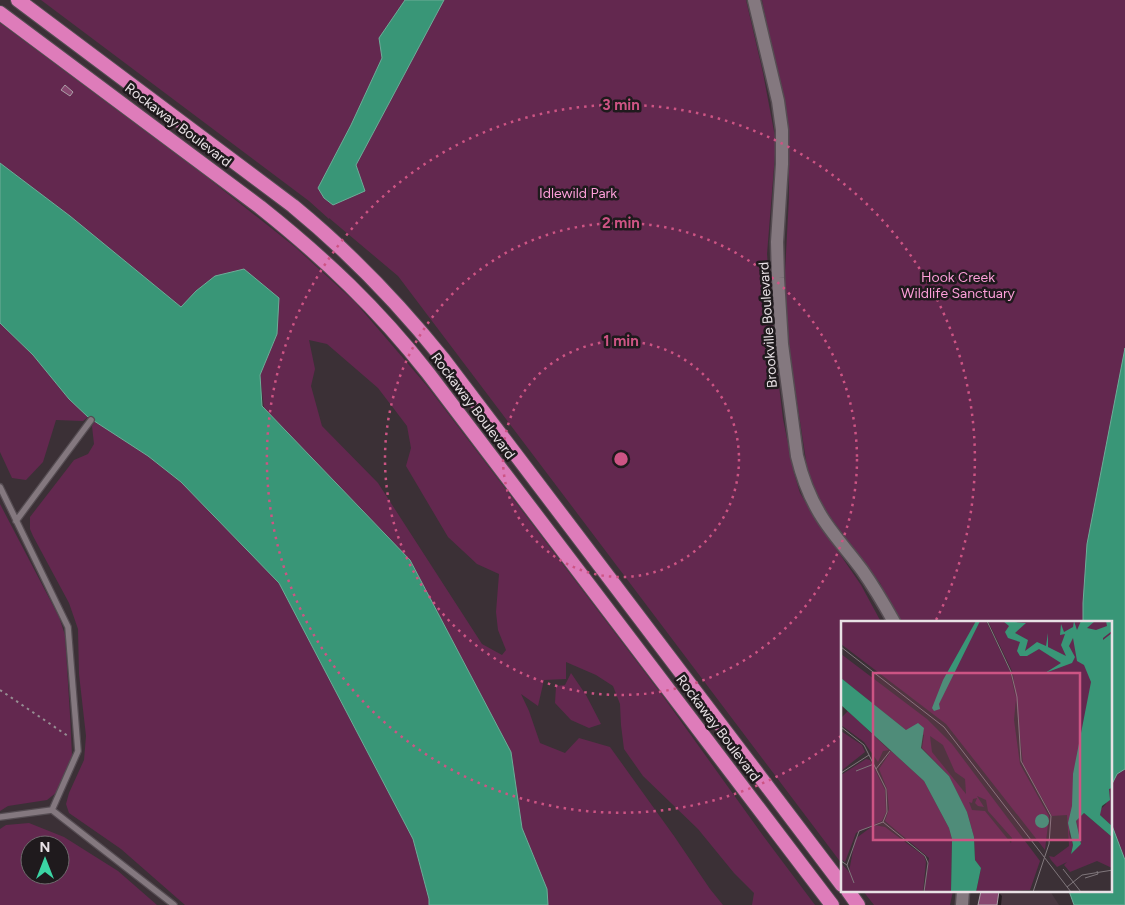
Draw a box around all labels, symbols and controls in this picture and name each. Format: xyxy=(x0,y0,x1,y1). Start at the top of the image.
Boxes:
street label: Rockaway Boulevard xyxy=(121,79,235,171)
text: 3 min xyxy=(602,96,640,114)
park label: Idlewild Park xyxy=(539,185,617,202)
text: 2 min xyxy=(602,214,640,232)
street label: Brookville Boulevard xyxy=(755,261,781,389)
park label: Hook Creek Wildlife Sanctuary xyxy=(901,269,1016,302)
text: 1 min xyxy=(603,332,639,350)
street label: Rockaway Boulevard xyxy=(427,349,519,463)
centre of rings xyxy=(612,450,630,468)
inset map xyxy=(841,621,1112,892)
street label: Rockaway Boulevard xyxy=(672,671,764,785)
north arrow xyxy=(20,835,70,885)
text: N xyxy=(40,839,50,856)

